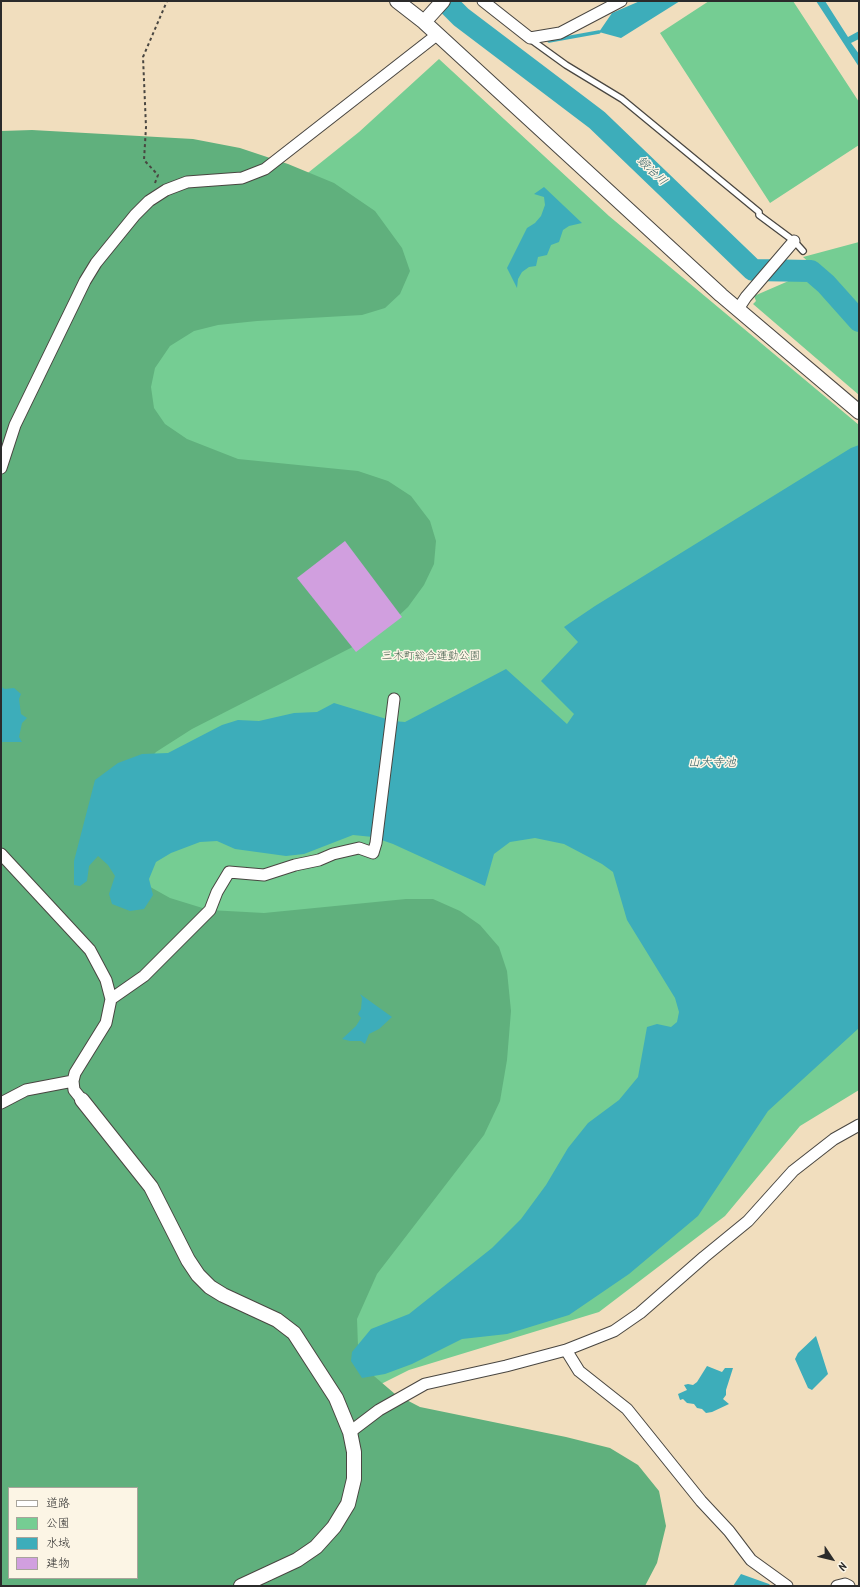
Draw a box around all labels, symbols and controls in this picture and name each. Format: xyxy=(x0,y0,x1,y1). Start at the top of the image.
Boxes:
water label: 鍛冶川 xyxy=(633,154,669,190)
park label: 三木町総合運動公園 xyxy=(382,650,480,664)
water label: 山大寺池 xyxy=(688,757,736,771)
legend xyxy=(8,1487,138,1579)
text: 道路 xyxy=(46,1494,70,1513)
text: 公園 xyxy=(46,1514,70,1533)
text: 水域 xyxy=(46,1534,70,1553)
north arrow xyxy=(812,1539,852,1579)
text: 建物 xyxy=(46,1554,70,1573)
text: N xyxy=(832,1558,851,1574)

